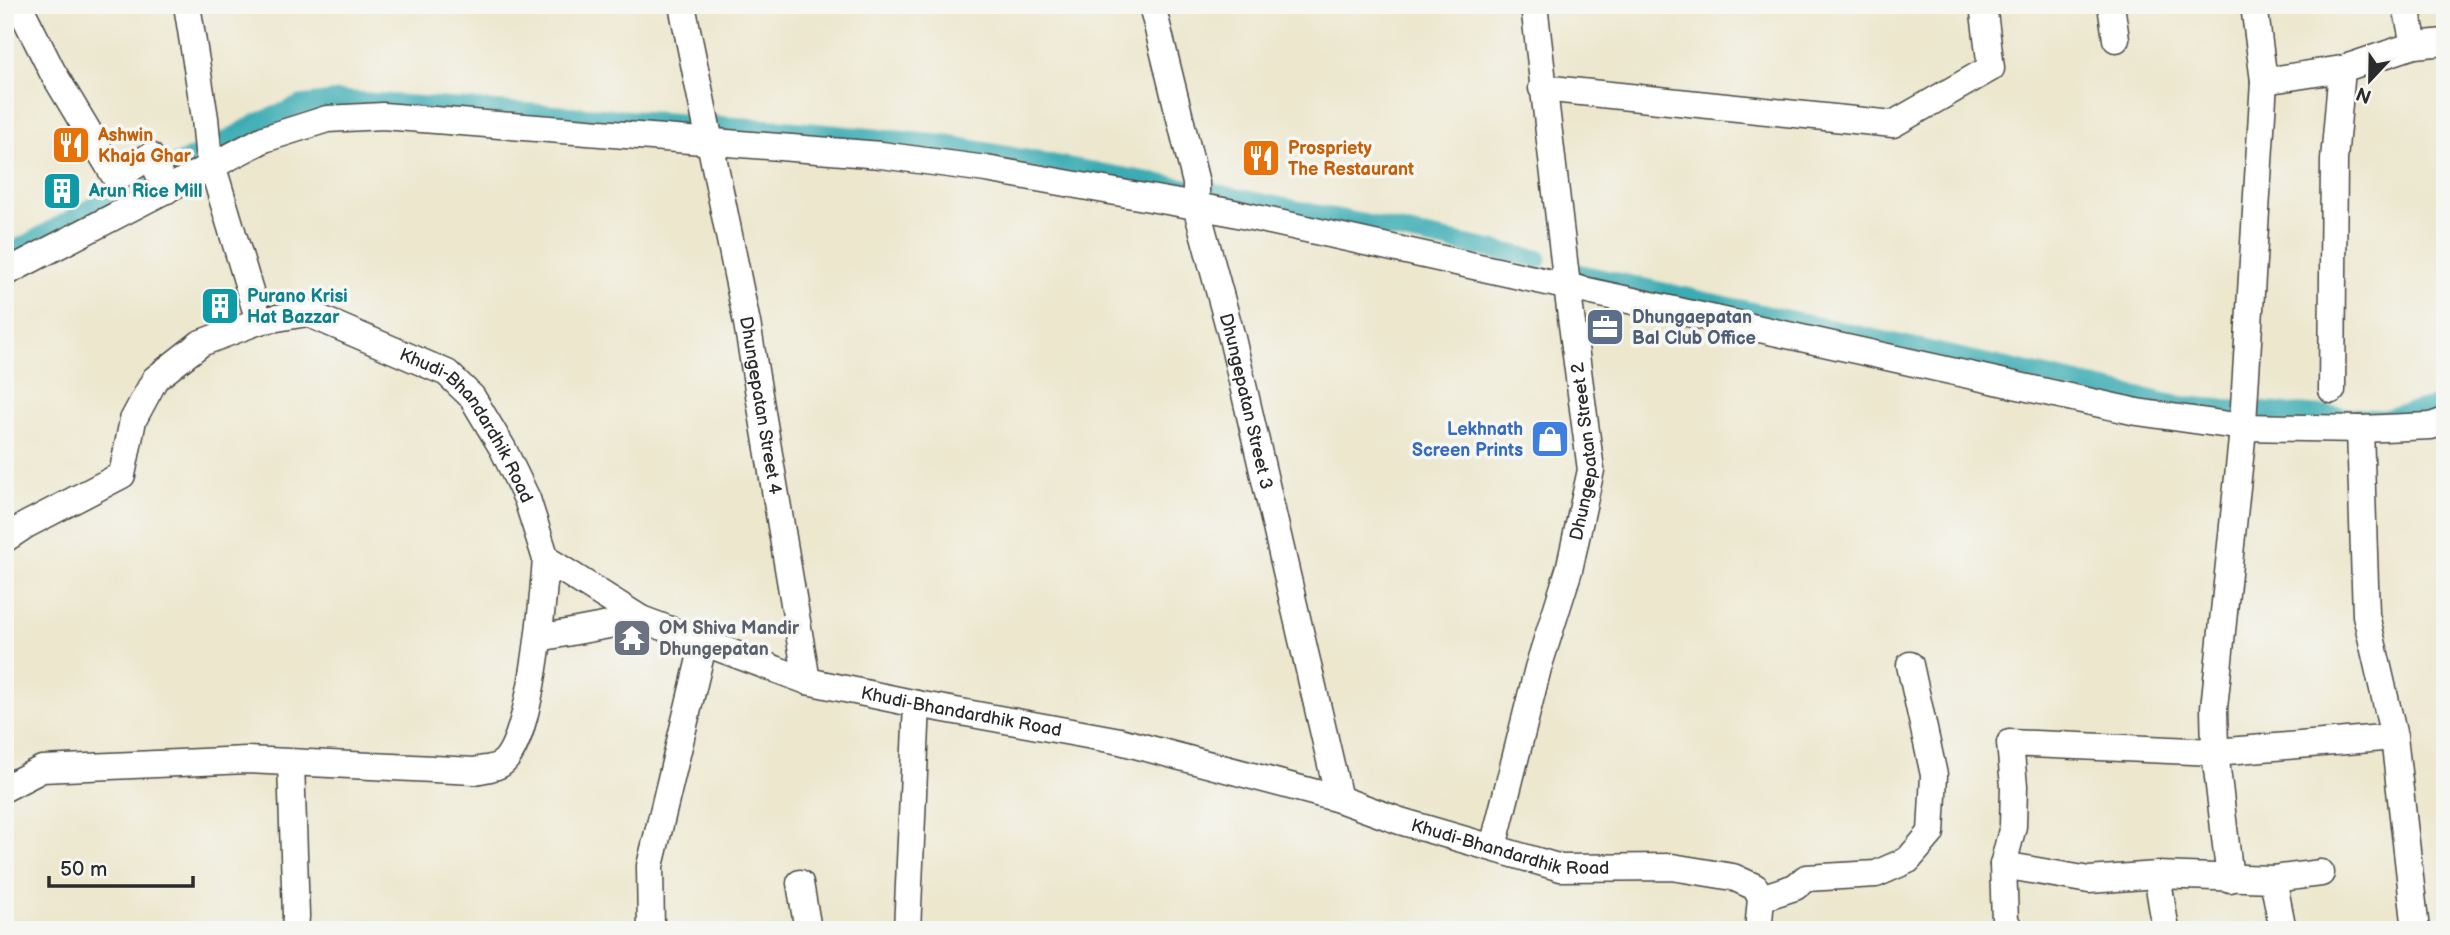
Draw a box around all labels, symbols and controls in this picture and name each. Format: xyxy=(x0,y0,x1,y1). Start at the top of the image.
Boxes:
north arrow xyxy=(2334,46,2404,116)
text: N xyxy=(2353,81,2375,108)
restaurant icon: Ashwin Khaja Ghar xyxy=(50,124,92,166)
place label: Ashwin Khaja Ghar xyxy=(97,125,192,167)
restaurant icon: Prospriety The Restaurant xyxy=(1240,137,1282,179)
place label: Prospriety The Restaurant xyxy=(1288,138,1414,180)
building icon: Arun Rice Mill xyxy=(41,170,83,212)
place label: Arun Rice Mill xyxy=(88,181,203,202)
building icon: Purano Krisi Hat Bazzar xyxy=(199,285,241,327)
place label: Purano Krisi Hat Bazzar xyxy=(247,286,348,328)
office icon: Dhungaepatan Bal Club Office xyxy=(1584,306,1626,348)
place label: Dhungaepatan Bal Club Office xyxy=(1632,307,1756,349)
street label: Dhungepatan Street 3 xyxy=(1215,311,1277,491)
street label: Dhungepatan Street 4 xyxy=(735,314,786,496)
street label: Khudi-Bhandardhik Road xyxy=(396,344,537,506)
street label: Dhungepatan Street 2 xyxy=(1566,361,1602,542)
shop icon: Lekhnath Screen Prints xyxy=(1529,418,1571,460)
place label: Lekhnath Screen Prints xyxy=(1412,419,1523,461)
temple icon: OM Shiva Mandir Dhungepatan xyxy=(611,617,653,659)
place label: OM Shiva Mandir Dhungepatan xyxy=(659,618,800,660)
street label: Khudi-Bhandardhik Road xyxy=(859,683,1063,741)
street label: Khudi-Bhandardhik Road xyxy=(1409,815,1609,879)
scale bar xyxy=(49,844,192,888)
text: 50 m xyxy=(60,857,107,882)

